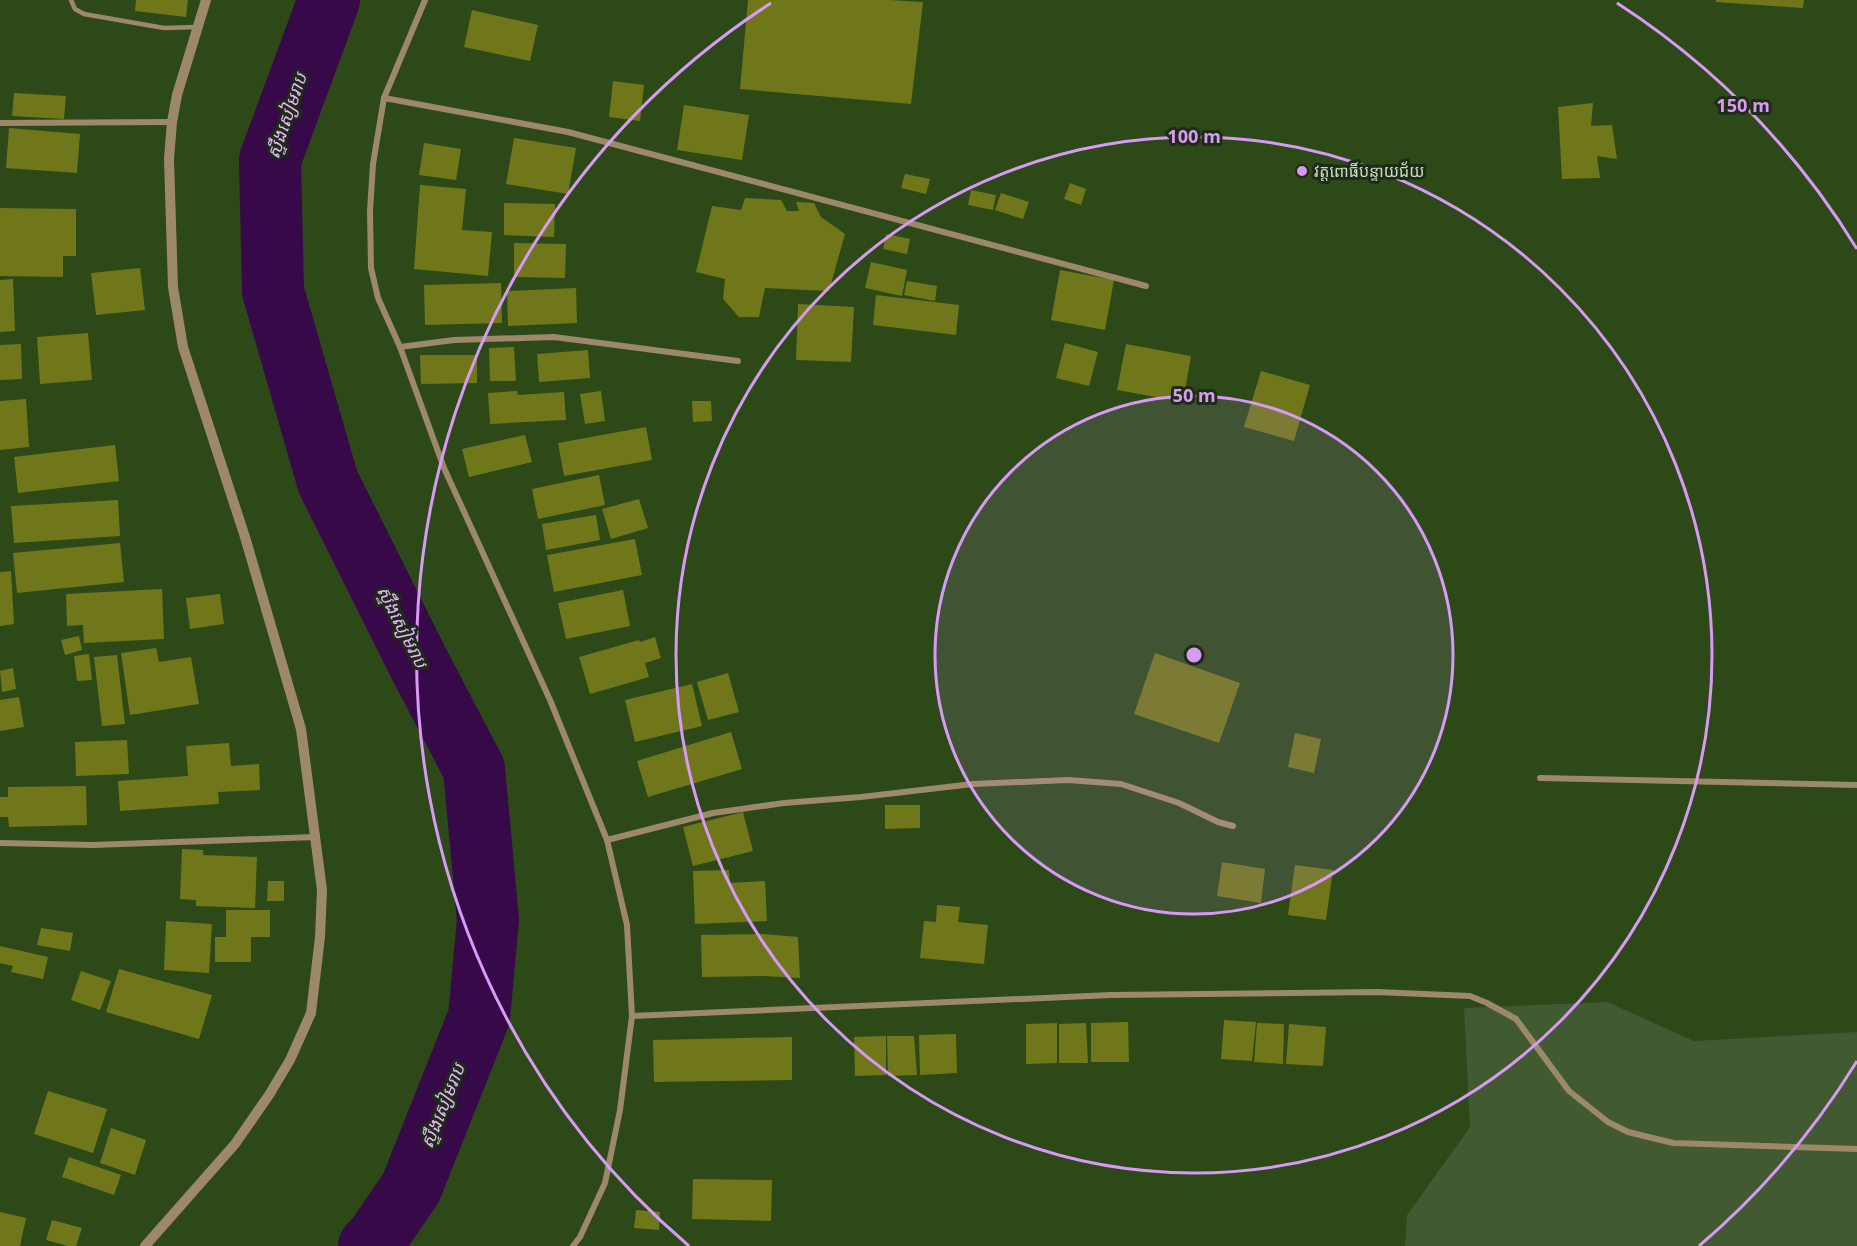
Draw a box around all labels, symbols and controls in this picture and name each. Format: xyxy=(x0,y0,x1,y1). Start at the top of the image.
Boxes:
water label: ស្ទឹងសៀមរាប xyxy=(260,68,313,162)
text: 150 m xyxy=(1716,93,1770,117)
text: 100 m xyxy=(1167,124,1221,148)
place label: វត្តពោធិ៍បន្ទាយជ័យ xyxy=(1314,160,1425,182)
marker: វត្តពោធិ៍បន្ទាយជ័យ xyxy=(1295,164,1309,178)
text: 50 m xyxy=(1172,383,1216,407)
water label: ស្ទឹងសៀមរាប xyxy=(372,581,435,673)
centre of rings xyxy=(1184,645,1204,665)
water label: ស្ទឹងសៀមរាប xyxy=(414,1058,471,1152)

